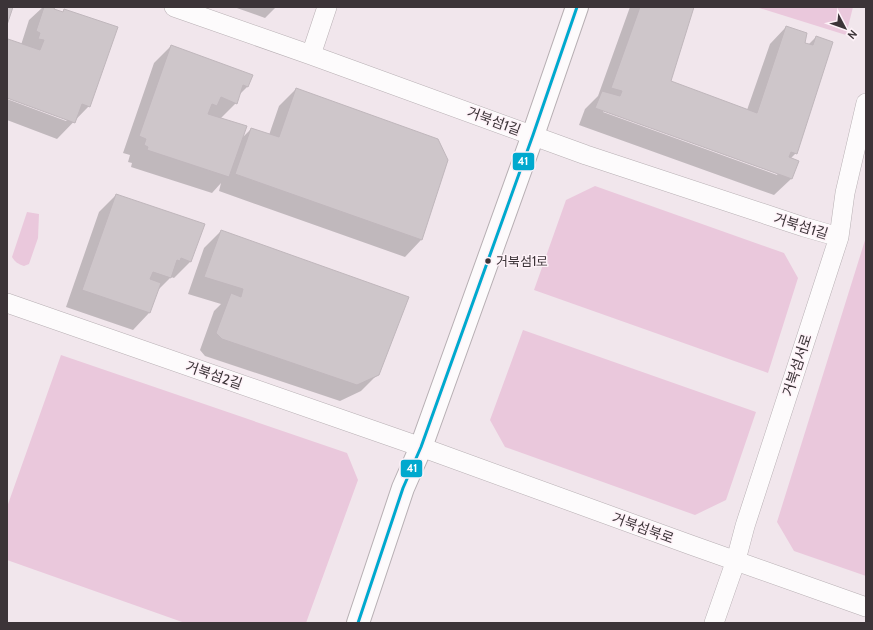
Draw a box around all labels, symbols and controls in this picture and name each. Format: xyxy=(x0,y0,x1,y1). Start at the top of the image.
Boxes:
north arrow xyxy=(825,8,865,48)
text: N xyxy=(845,27,860,42)
street label: 거북섬1길 xyxy=(465,103,523,139)
line badge: 41 xyxy=(512,152,535,171)
text: 41 xyxy=(518,154,528,168)
street label: 거북섬1길 xyxy=(772,209,830,243)
place label: 거북섬1로 xyxy=(496,253,548,269)
marker: 거북섬1로 xyxy=(483,256,493,266)
street label: 거북섬서로 xyxy=(778,331,816,398)
street label: 거북섬2길 xyxy=(183,357,245,393)
line badge: 41 xyxy=(400,459,423,478)
text: 41 xyxy=(407,461,417,475)
street label: 거북섬북로 xyxy=(610,509,676,548)

